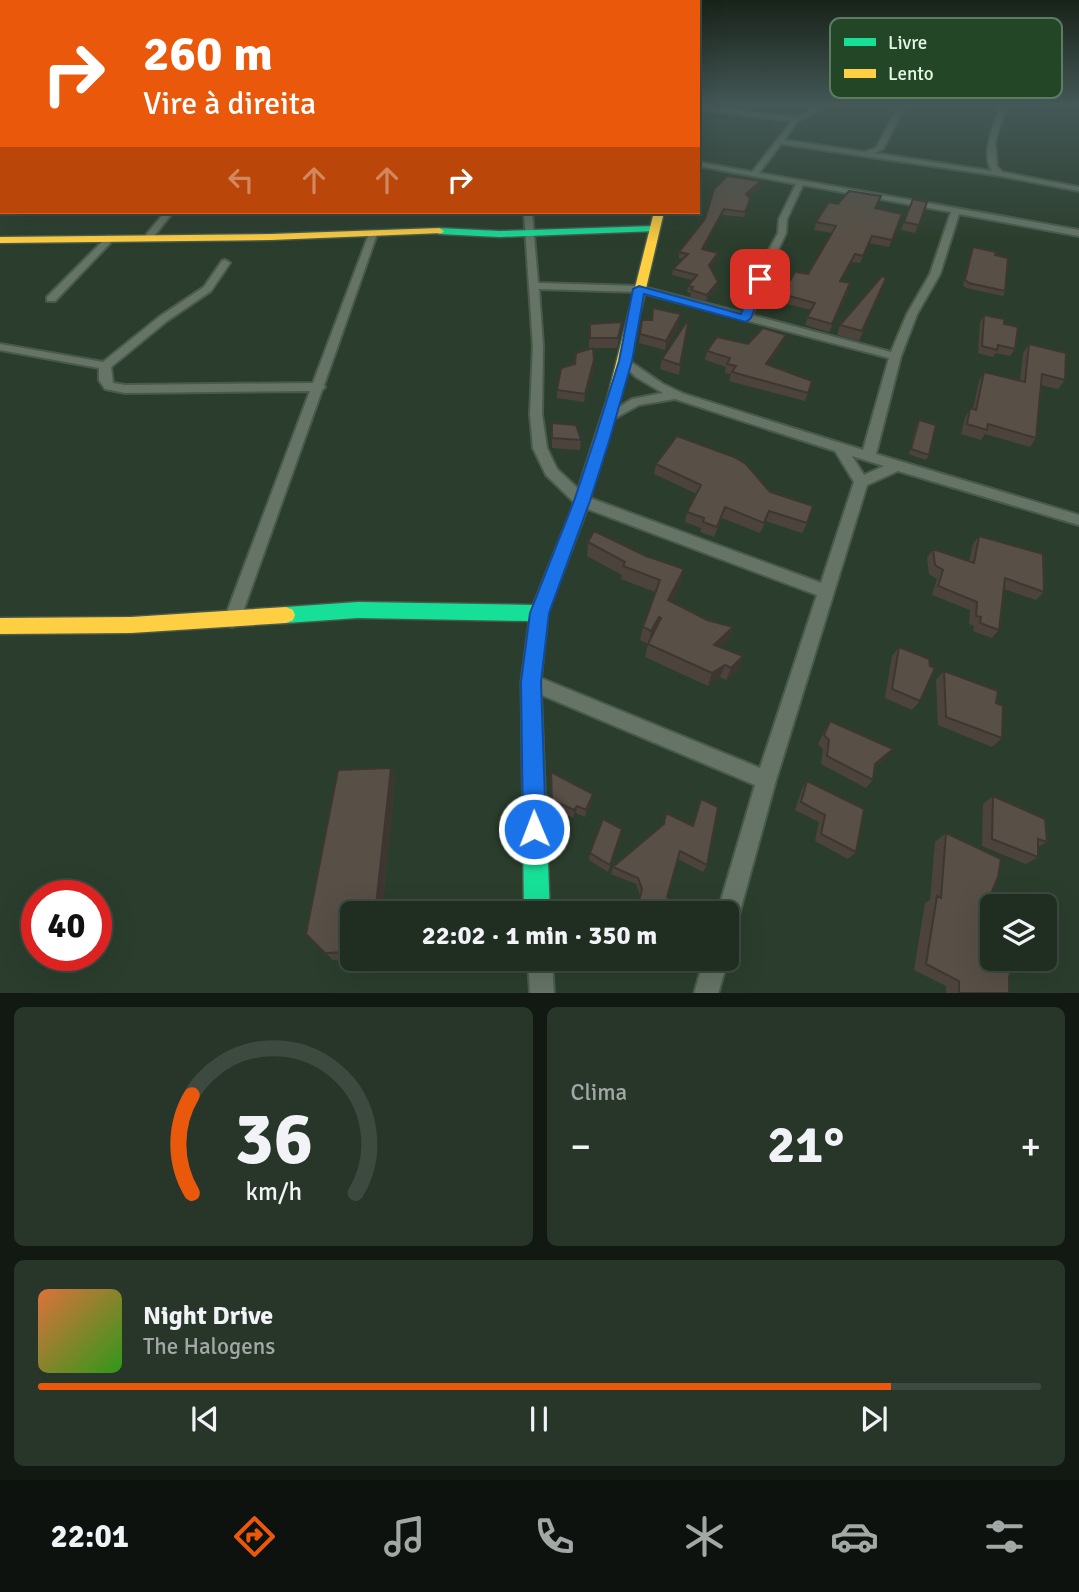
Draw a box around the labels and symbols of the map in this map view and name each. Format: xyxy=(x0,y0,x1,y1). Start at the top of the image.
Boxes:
legend xyxy=(830,18,1062,98)
text: Livre xyxy=(888,31,927,55)
text: Lento xyxy=(888,62,934,86)
pin xyxy=(730,249,790,309)
position arrow xyxy=(497,792,571,866)
speed limit sign: 40 xyxy=(21,880,112,971)

